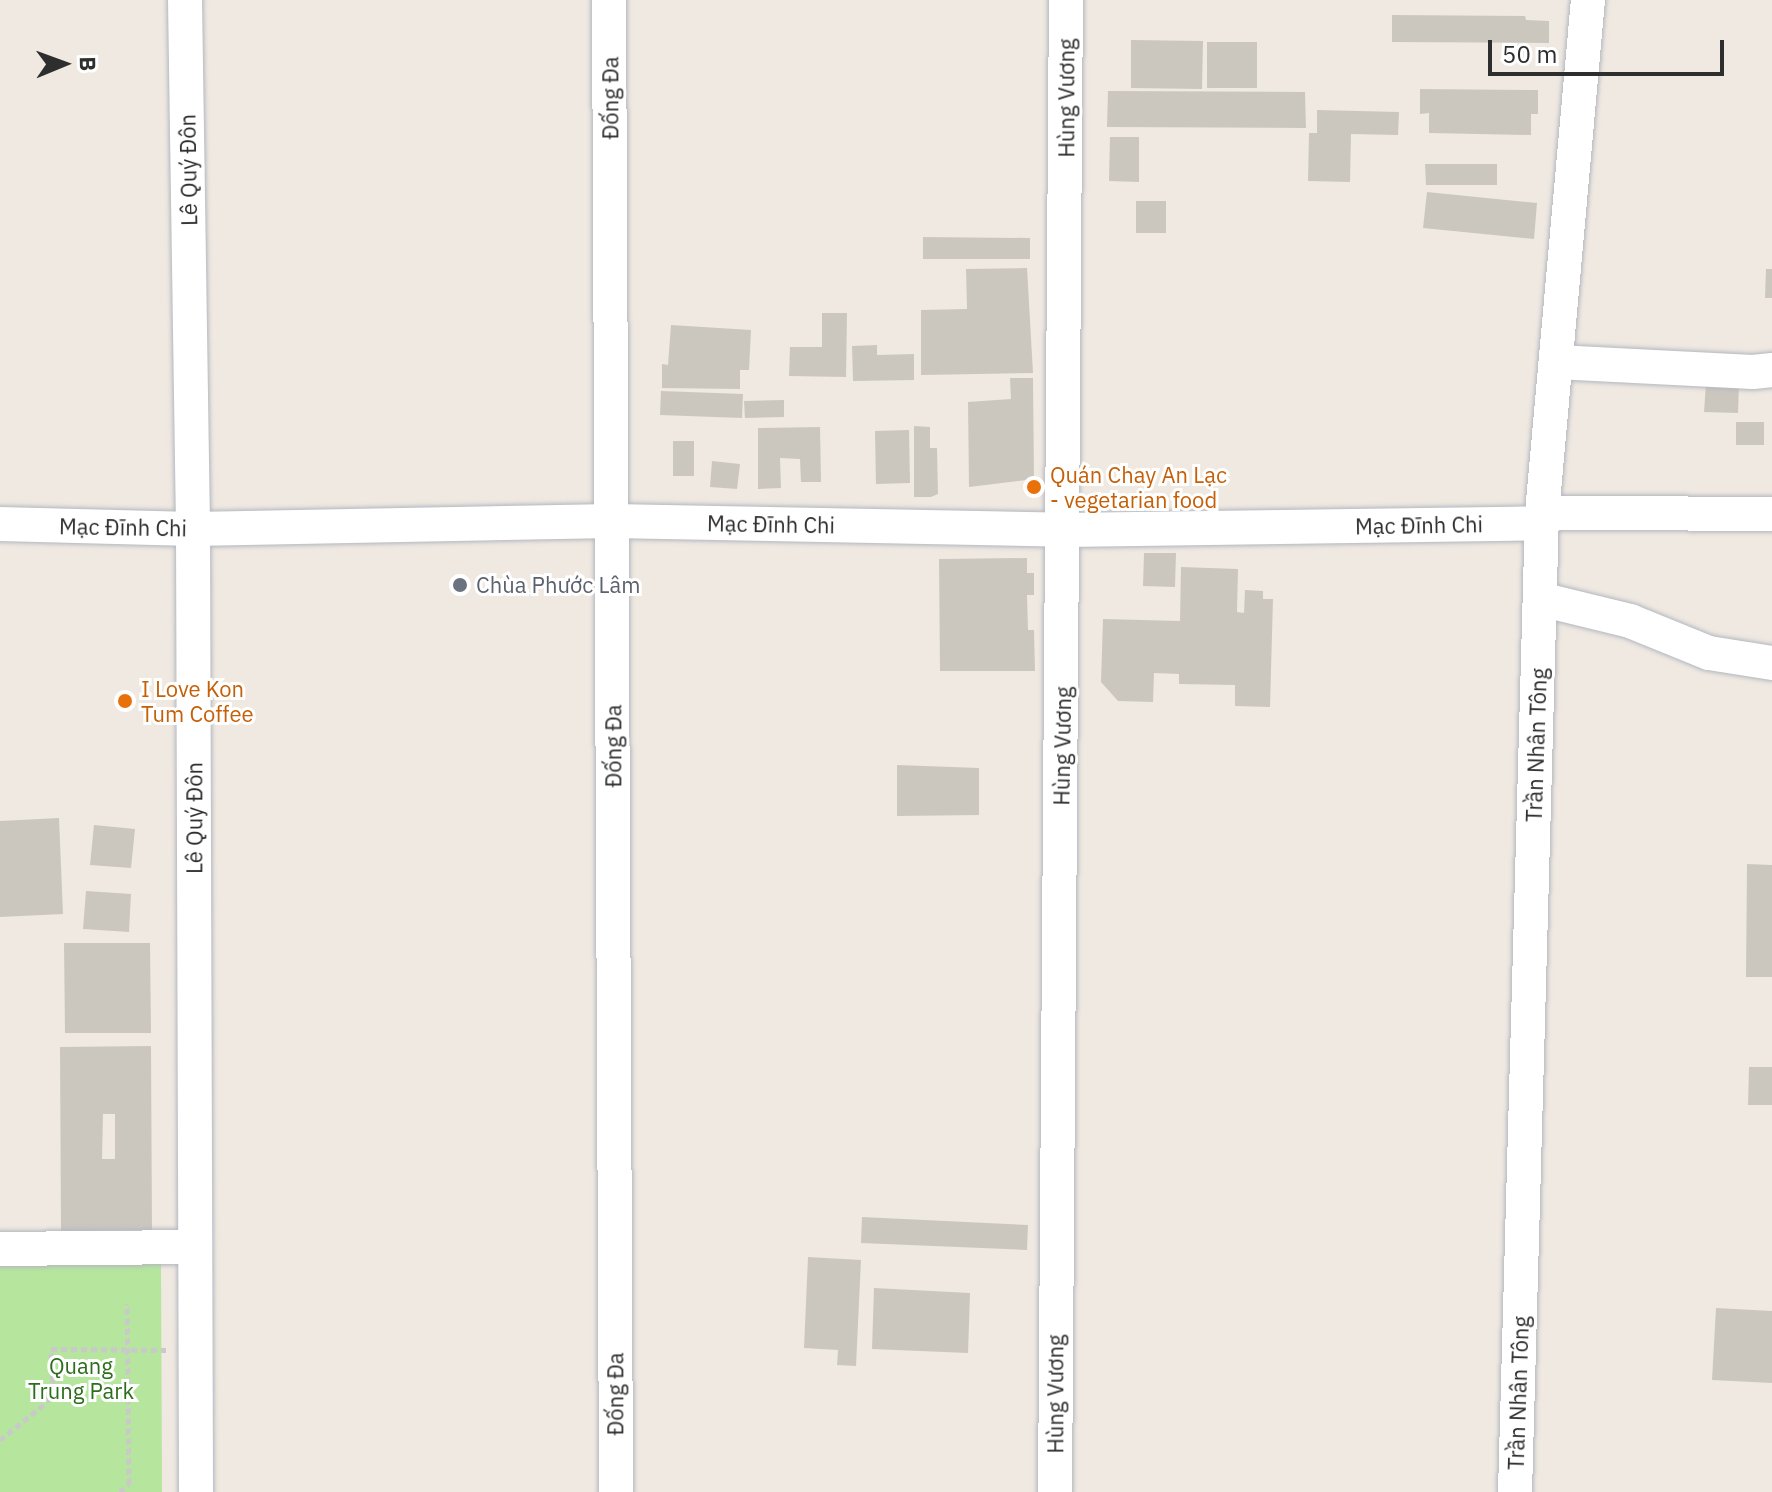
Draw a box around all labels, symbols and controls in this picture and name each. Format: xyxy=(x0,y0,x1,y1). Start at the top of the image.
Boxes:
north arrow xyxy=(24,24,104,104)
scale bar xyxy=(1492,24,1728,74)
street label: Hùng Vương xyxy=(1053,38,1079,158)
text: 50 m xyxy=(1502,38,1557,70)
text: B xyxy=(74,56,103,71)
street label: Đống Đa xyxy=(597,56,623,140)
street label: Lê Quý Đôn xyxy=(174,114,202,226)
place label: Quán Chay An Lạc - vegetarian food xyxy=(1050,461,1227,512)
marker: Quán Chay An Lạc - vegetarian food xyxy=(1025,478,1043,496)
street label: Mạc Đĩnh Chi xyxy=(707,510,835,538)
street label: Mạc Đĩnh Chi xyxy=(1355,511,1483,539)
street label: Mạc Đĩnh Chi xyxy=(59,513,187,541)
place label: Chùa Phước Lâm xyxy=(476,572,640,598)
marker: Chùa Phước Lâm xyxy=(451,576,469,594)
street label: Trần Nhân Tông xyxy=(1520,668,1552,822)
place label: I Love Kon Tum Coffee xyxy=(141,675,254,726)
street label: Hùng Vương xyxy=(1048,686,1076,806)
marker: I Love Kon Tum Coffee xyxy=(116,692,134,710)
street label: Đống Đa xyxy=(600,704,626,788)
street label: Lê Quý Đôn xyxy=(181,762,207,874)
street label: Trần Nhân Tông xyxy=(1502,1316,1534,1470)
street label: Hùng Vương xyxy=(1042,1334,1068,1454)
park label: Quang Trung Park xyxy=(28,1352,134,1404)
street label: Đống Đa xyxy=(602,1352,628,1436)

